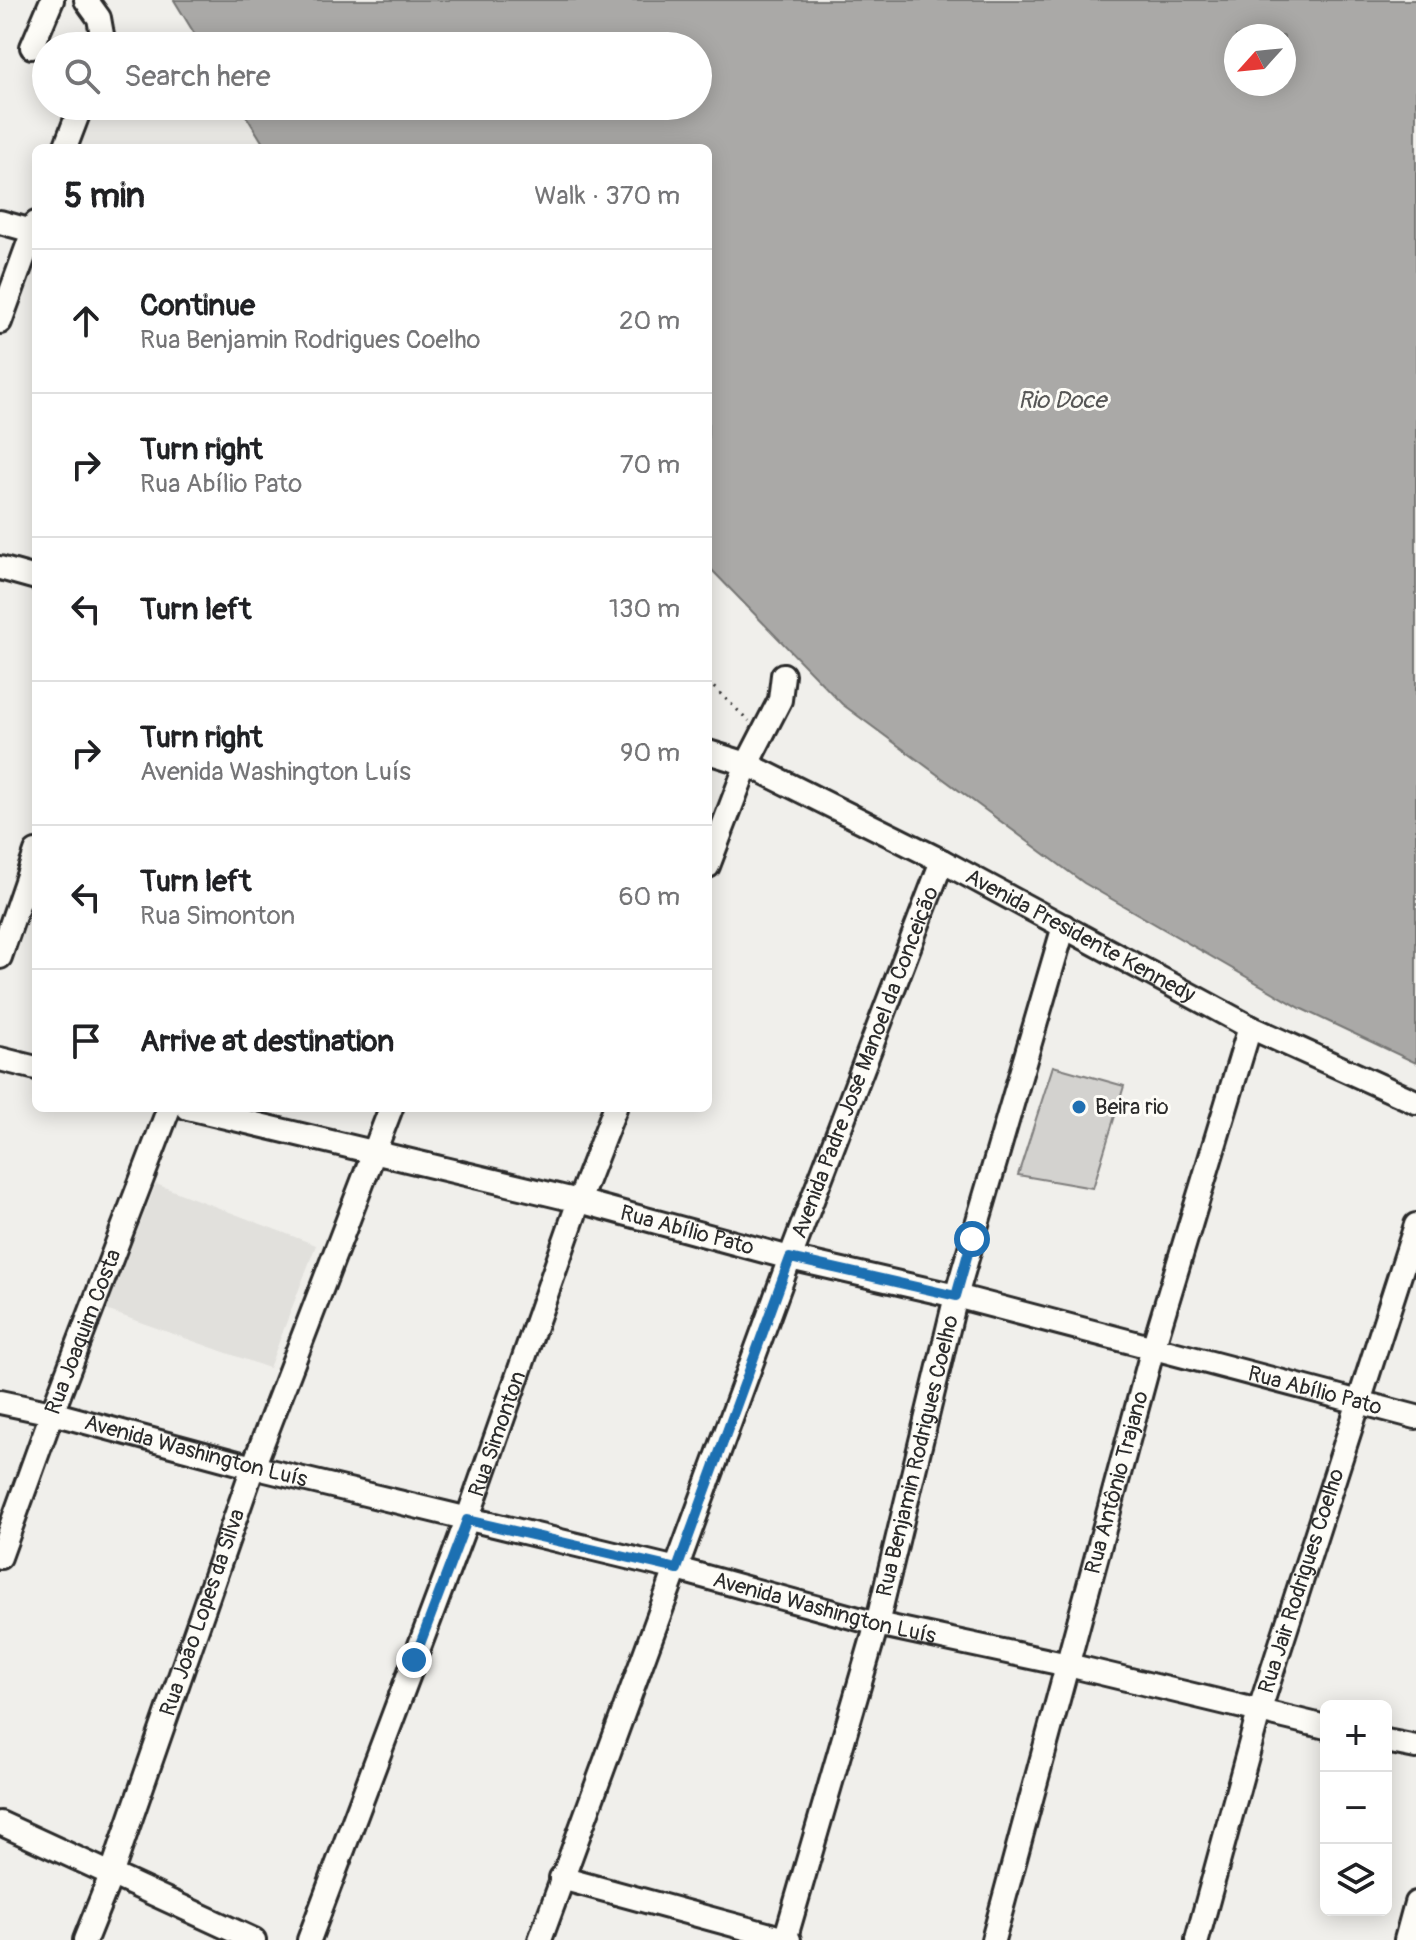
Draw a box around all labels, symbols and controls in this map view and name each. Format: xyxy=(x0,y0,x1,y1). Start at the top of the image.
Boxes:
north arrow xyxy=(1224,24,1296,96)
search box xyxy=(32,32,712,120)
icon: search xyxy=(60,54,104,98)
text: Search here xyxy=(124,58,271,95)
text: 5 min xyxy=(64,175,145,218)
text: Walk · 370 m xyxy=(534,180,680,212)
text: Continue xyxy=(140,287,255,324)
icon: ahead xyxy=(64,299,108,343)
text: 20 m xyxy=(619,305,680,337)
text: Rua Benjamin Rodrigues Coelho xyxy=(140,324,481,356)
water label: Rio Doce xyxy=(1018,386,1108,415)
text: Turn right xyxy=(140,431,263,468)
icon: right xyxy=(64,443,108,487)
text: 70 m xyxy=(620,449,680,481)
text: Rua Abílio Pato xyxy=(140,468,302,500)
icon: left xyxy=(64,587,108,631)
text: Turn left xyxy=(140,591,251,628)
text: 130 m xyxy=(609,593,680,625)
text: Turn right xyxy=(140,719,263,756)
icon: right xyxy=(64,731,108,775)
text: 90 m xyxy=(620,737,680,769)
text: Avenida Washington Luís xyxy=(140,756,411,788)
street label: Avenida Presidente Kennedy xyxy=(961,862,1200,1009)
text: Turn left xyxy=(140,863,251,900)
icon: left xyxy=(64,875,108,919)
text: 60 m xyxy=(618,881,680,913)
street label: Avenida Padre José Manoel da Conceição xyxy=(785,882,945,1242)
text: Rua Simonton xyxy=(140,900,295,932)
icon: arrive xyxy=(64,1019,108,1063)
text: Arrive at destination xyxy=(140,1023,394,1060)
place label: Beira rio xyxy=(1095,1093,1169,1121)
marker: Beira rio xyxy=(1070,1098,1088,1116)
street label: Rua Abílio Pato xyxy=(617,1199,757,1262)
route start xyxy=(954,1221,990,1257)
street label: Rua Joaquim Costa xyxy=(39,1245,128,1419)
street label: Rua Benjamin Rodrigues Coelho xyxy=(870,1312,965,1599)
street label: Rua Abílio Pato xyxy=(1245,1359,1385,1422)
street label: Rua Simonton xyxy=(462,1367,532,1501)
street label: Rua Antônio Trajano xyxy=(1079,1388,1155,1577)
street label: Avenida Washington Luís xyxy=(81,1408,310,1494)
street label: Rua Jair Rodrigues Coelho xyxy=(1252,1465,1351,1697)
street label: Rua João Lopes da Silva xyxy=(153,1505,251,1720)
street label: Avenida Washington Luís xyxy=(710,1566,939,1650)
route end xyxy=(396,1642,432,1678)
map controls xyxy=(1320,1700,1392,1916)
button: + xyxy=(1320,1700,1392,1772)
button: − xyxy=(1320,1772,1392,1844)
button: layers xyxy=(1320,1844,1392,1916)

